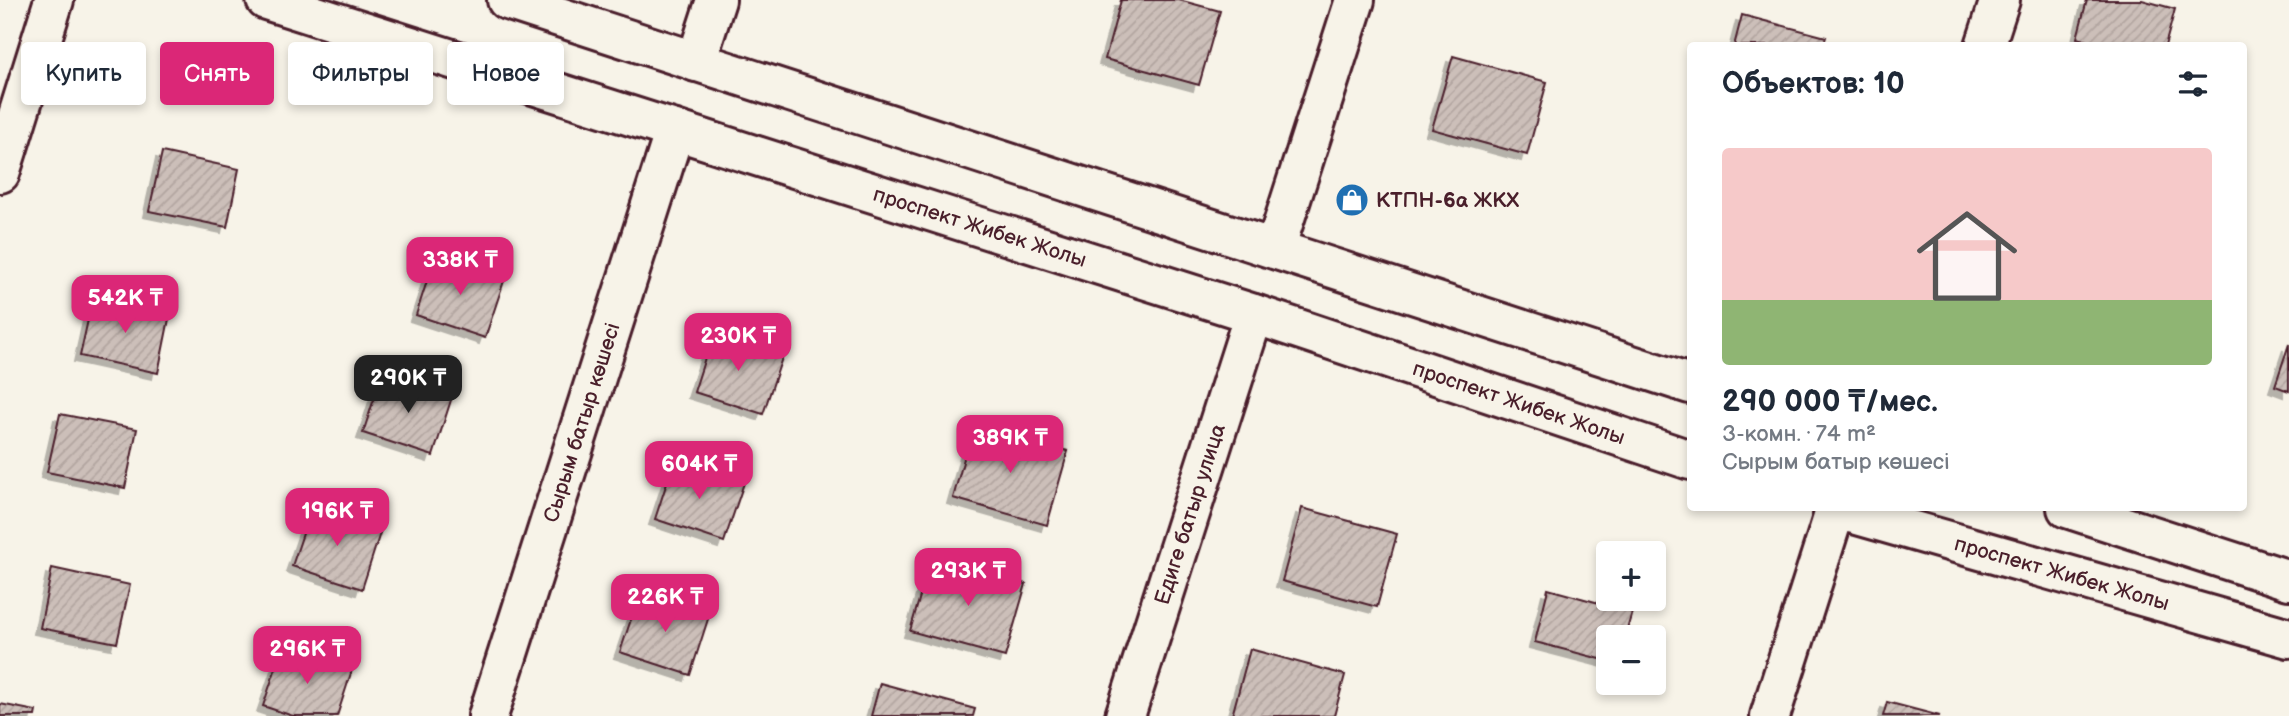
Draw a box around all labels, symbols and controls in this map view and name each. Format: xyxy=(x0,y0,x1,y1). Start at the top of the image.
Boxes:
chip: Купить xyxy=(21,42,146,105)
chip: Снять xyxy=(160,42,274,105)
chip: Фильтры xyxy=(288,42,433,105)
chip: Новое xyxy=(447,42,564,105)
icon: filters xyxy=(2174,65,2212,103)
text: Объектов: 10 xyxy=(1722,66,1905,102)
street label: проспект Жибек Жолы xyxy=(870,181,1090,272)
shop icon: КТПН-6а ЖКХ xyxy=(1333,181,1371,219)
place label: КТПН-6а ЖКХ xyxy=(1376,188,1519,213)
icon: home xyxy=(1904,193,2030,319)
pin: 338K ₸ xyxy=(403,238,517,297)
text: 338K ₸ xyxy=(422,246,498,274)
pin: 542K ₸ xyxy=(68,276,182,335)
text: 542K ₸ xyxy=(87,284,163,312)
pin: 230K ₸ xyxy=(681,314,795,373)
street label: Сырым батыр көшесі xyxy=(538,320,625,525)
text: 230K ₸ xyxy=(700,322,776,350)
pin: 290K ₸ xyxy=(351,356,465,415)
street label: проспект Жибек Жолы xyxy=(1410,356,1628,450)
text: 290K ₸ xyxy=(370,364,446,392)
text: 290 000 ₸/мес. xyxy=(1722,384,1938,420)
pin: 389K ₸ xyxy=(953,416,1067,475)
street label: Едиге батыр улица xyxy=(1149,420,1231,608)
text: 3-комн. · 74 m² xyxy=(1722,420,1876,448)
text: 389K ₸ xyxy=(972,424,1048,452)
pin: 604K ₸ xyxy=(642,442,756,501)
text: Сырым батыр көшесі xyxy=(1722,448,1950,476)
text: 604K ₸ xyxy=(661,450,737,478)
pin: 196K ₸ xyxy=(280,489,394,548)
text: 196K ₸ xyxy=(301,497,373,525)
street label: проспект Жибек Жолы xyxy=(1952,531,2172,616)
map controls xyxy=(1596,541,1666,695)
button: + xyxy=(1596,541,1666,611)
pin: 293K ₸ xyxy=(911,548,1025,608)
text: 293K ₸ xyxy=(930,557,1006,585)
pin: 226K ₸ xyxy=(608,574,722,634)
text: 226K ₸ xyxy=(627,583,703,611)
button: − xyxy=(1596,625,1666,695)
pin: 296K ₸ xyxy=(250,626,364,686)
text: 296K ₸ xyxy=(269,635,345,663)

